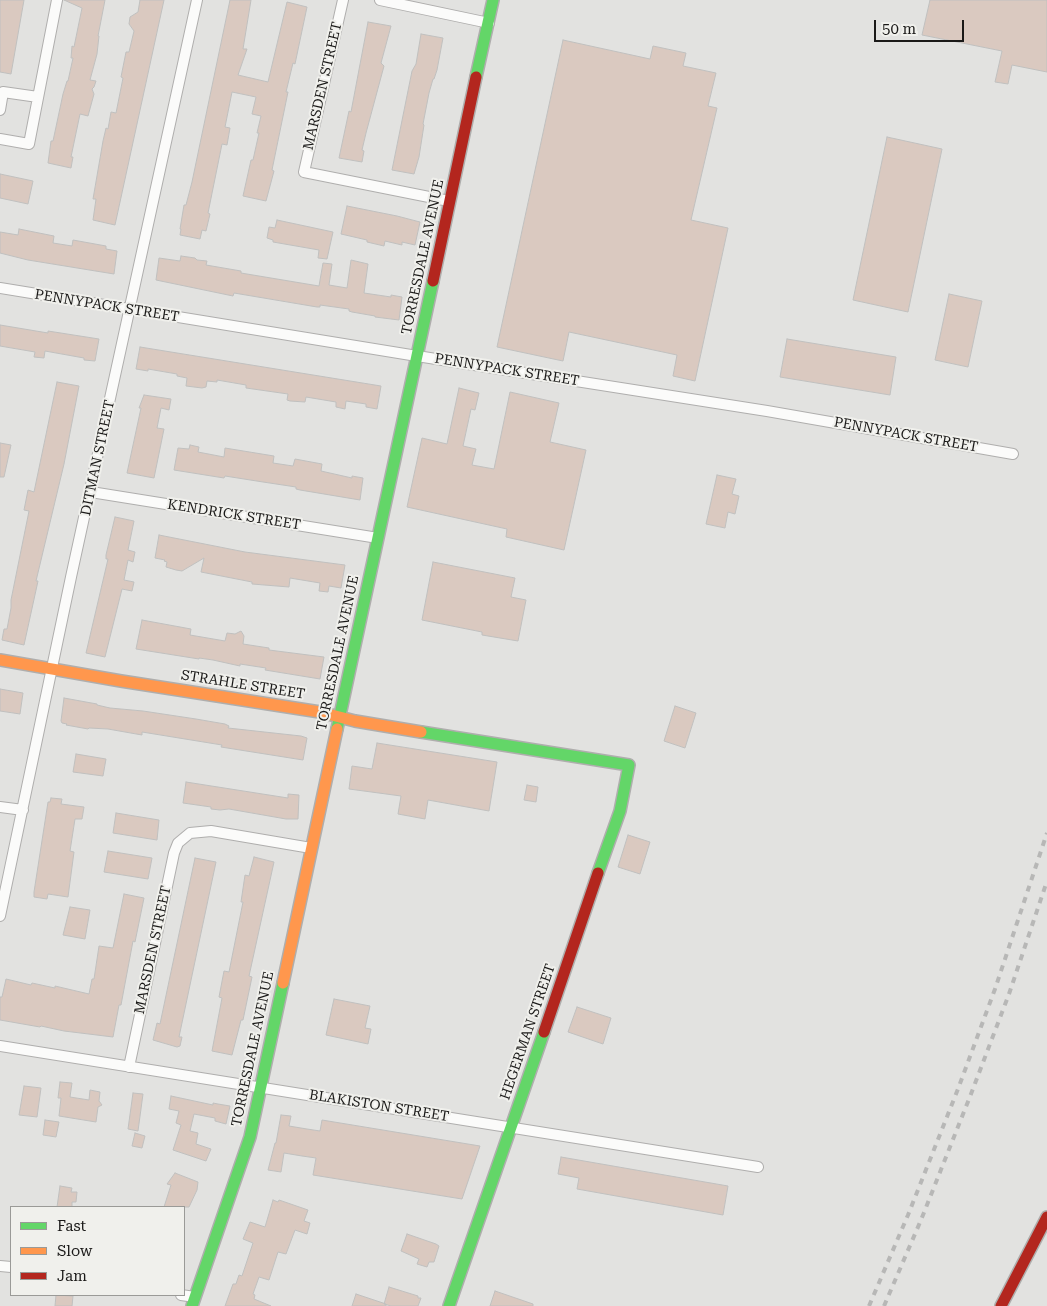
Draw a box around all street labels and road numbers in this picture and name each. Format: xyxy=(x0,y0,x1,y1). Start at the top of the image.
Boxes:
street label: MARSDEN STREET xyxy=(300,20,346,152)
street label: TORRESDALE AVENUE xyxy=(398,178,448,336)
street label: PENNYPACK STREET xyxy=(33,286,181,326)
street label: PENNYPACK STREET xyxy=(433,350,581,390)
street label: DITMAN STREET xyxy=(78,398,118,518)
street label: PENNYPACK STREET xyxy=(832,414,980,456)
street label: KENDRICK STREET xyxy=(166,496,302,534)
street label: TORRESDALE AVENUE xyxy=(313,574,363,732)
street label: STRAHLE STREET xyxy=(180,667,306,703)
street label: MARSDEN STREET xyxy=(131,884,175,1016)
street label: HEGERMAN STREET xyxy=(497,962,559,1102)
street label: TORRESDALE AVENUE xyxy=(228,970,278,1128)
street label: BLAKISTON STREET xyxy=(308,1087,450,1125)

